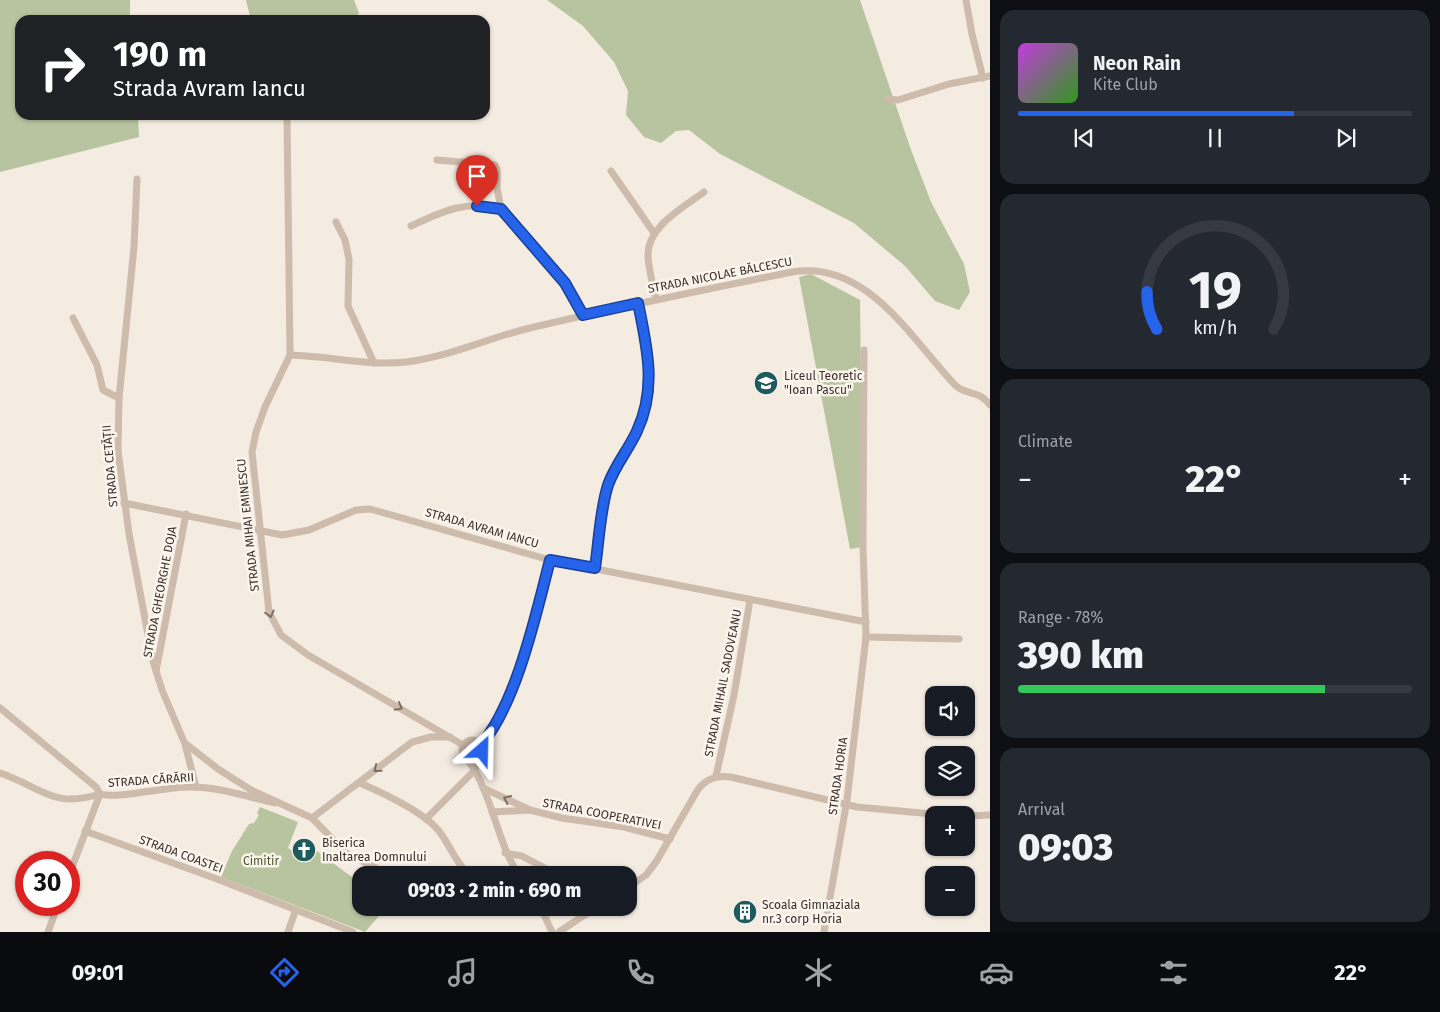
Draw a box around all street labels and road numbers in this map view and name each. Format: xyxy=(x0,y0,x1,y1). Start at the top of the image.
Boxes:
street label: STRADA NICOLAE BĂLCESCU xyxy=(646,253,793,296)
street label: STRADA CETĂȚII xyxy=(98,424,122,508)
street label: STRADA MIHAI EMINESCU xyxy=(234,458,262,592)
street label: STRADA AVRAM IANCU xyxy=(424,505,540,551)
street label: STRADA GHEORGHE DOJA xyxy=(140,525,180,659)
street label: STRADA MIHAIL SADOVEANU xyxy=(702,608,744,758)
street label: STRADA HORIA xyxy=(826,736,850,816)
street label: STRADA CĂRĂRII xyxy=(107,769,195,790)
street label: STRADA COOPERATIVEI xyxy=(541,796,663,832)
street label: STRADA COASTEI xyxy=(137,832,225,876)

